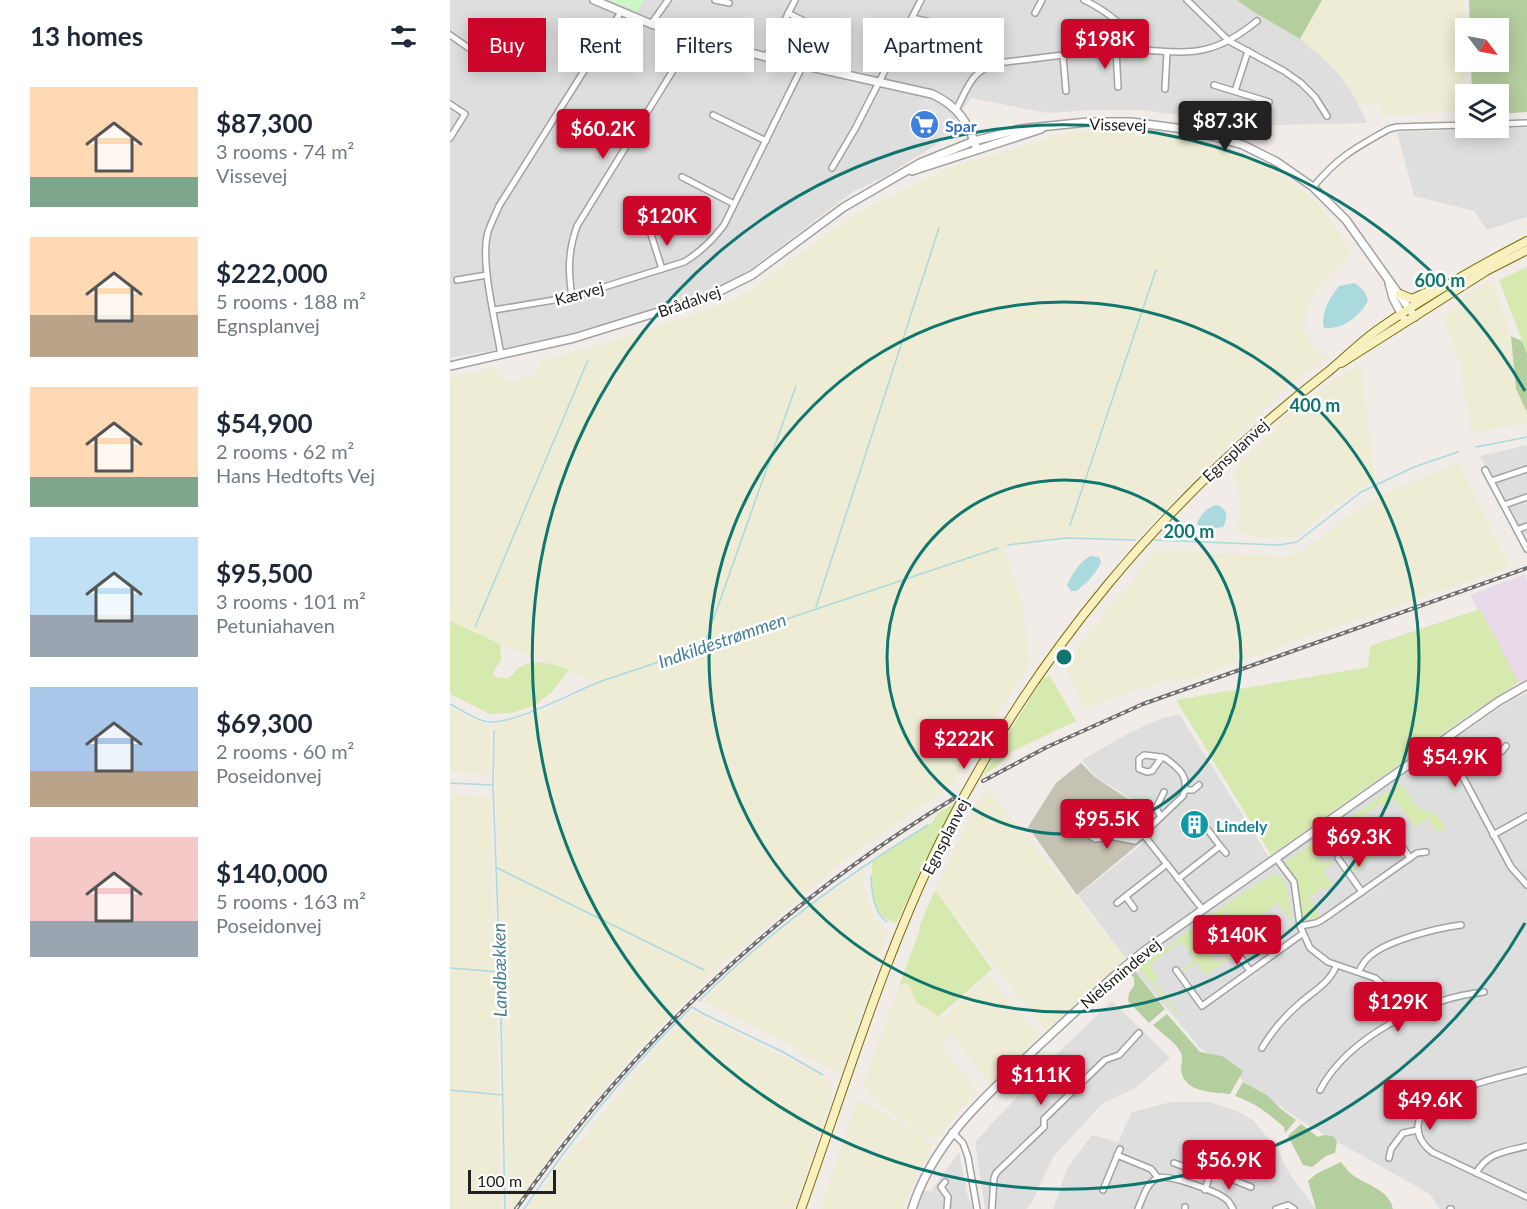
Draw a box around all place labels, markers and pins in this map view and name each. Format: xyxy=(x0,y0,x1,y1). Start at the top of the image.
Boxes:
pin: $198K xyxy=(1063,19,1147,70)
pin: $87.3K xyxy=(1176,101,1274,152)
pin: $60.2K xyxy=(554,109,652,160)
supermarket icon: Spar xyxy=(908,109,940,141)
place label: Spar xyxy=(945,116,977,135)
pin: $120K xyxy=(625,196,709,247)
centre of rings xyxy=(1054,647,1074,667)
pin: $222K xyxy=(922,719,1006,770)
pin: $54.9K xyxy=(1406,737,1504,788)
pin: $95.5K xyxy=(1058,799,1156,850)
building icon: Lindely xyxy=(1179,809,1211,841)
place label: Lindely xyxy=(1216,816,1268,835)
pin: $69.3K xyxy=(1310,817,1408,868)
pin: $140K xyxy=(1195,915,1279,966)
pin: $129K xyxy=(1356,982,1440,1033)
pin: $111K xyxy=(999,1055,1083,1106)
pin: $49.6K xyxy=(1381,1080,1479,1131)
pin: $56.9K xyxy=(1180,1140,1278,1191)

